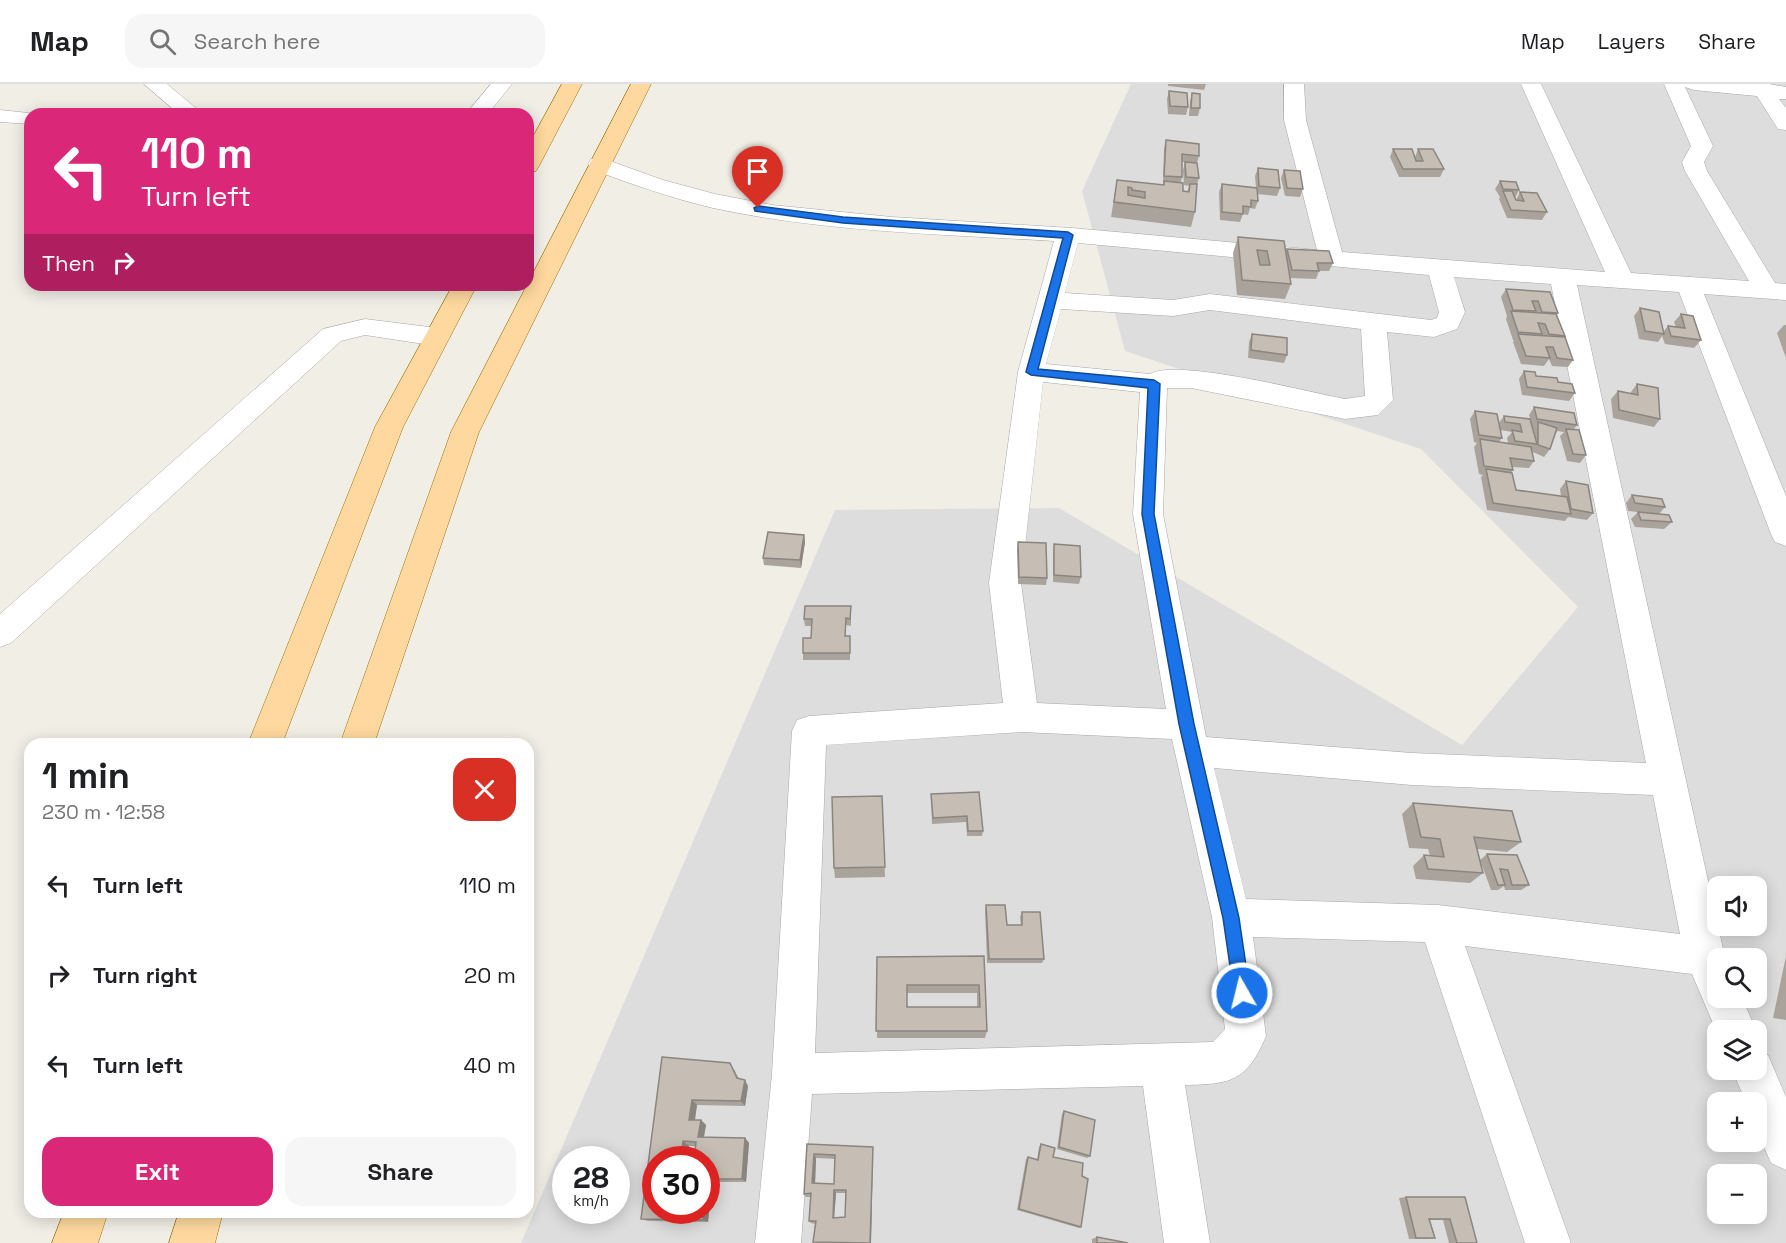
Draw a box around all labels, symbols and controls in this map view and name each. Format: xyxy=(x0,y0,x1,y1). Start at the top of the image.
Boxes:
search box xyxy=(125,14,545,68)
text: Map xyxy=(30,23,89,59)
icon: search xyxy=(146,25,179,58)
text: Search here xyxy=(194,27,321,55)
text: Map xyxy=(1521,28,1565,55)
text: Layers xyxy=(1598,28,1665,55)
text: Share xyxy=(1698,28,1756,55)
text: 110 m xyxy=(141,127,253,180)
icon: left xyxy=(42,132,120,210)
pin xyxy=(732,146,783,208)
icon: arrive xyxy=(741,155,774,188)
text: Turn left xyxy=(141,179,251,214)
icon: right xyxy=(107,246,140,279)
text: Then xyxy=(42,249,95,277)
text: 1 min xyxy=(42,753,130,799)
button: close xyxy=(453,758,516,821)
text: 230 m · 12:58 xyxy=(42,799,165,825)
icon: left xyxy=(42,869,75,902)
text: Turn left xyxy=(93,871,183,899)
text: 110 m xyxy=(459,871,516,899)
map controls xyxy=(1707,876,1767,1224)
button: sound xyxy=(1707,876,1767,936)
button: search xyxy=(1707,948,1767,1008)
icon: right xyxy=(42,959,75,992)
text: Turn right xyxy=(93,961,198,989)
text: 20 m xyxy=(464,961,516,989)
position arrow xyxy=(1210,961,1274,1025)
button: layers xyxy=(1707,1020,1767,1080)
icon: left xyxy=(42,1049,75,1082)
text: Turn left xyxy=(93,1051,183,1079)
text: 40 m xyxy=(464,1051,516,1079)
button: + xyxy=(1707,1092,1767,1152)
button: Exit xyxy=(42,1137,273,1206)
button: Share xyxy=(285,1137,516,1206)
speed limit sign: 30 xyxy=(642,1146,720,1224)
text: 28 xyxy=(573,1158,609,1197)
button: − xyxy=(1707,1164,1767,1224)
text: km/h xyxy=(573,1191,609,1210)

